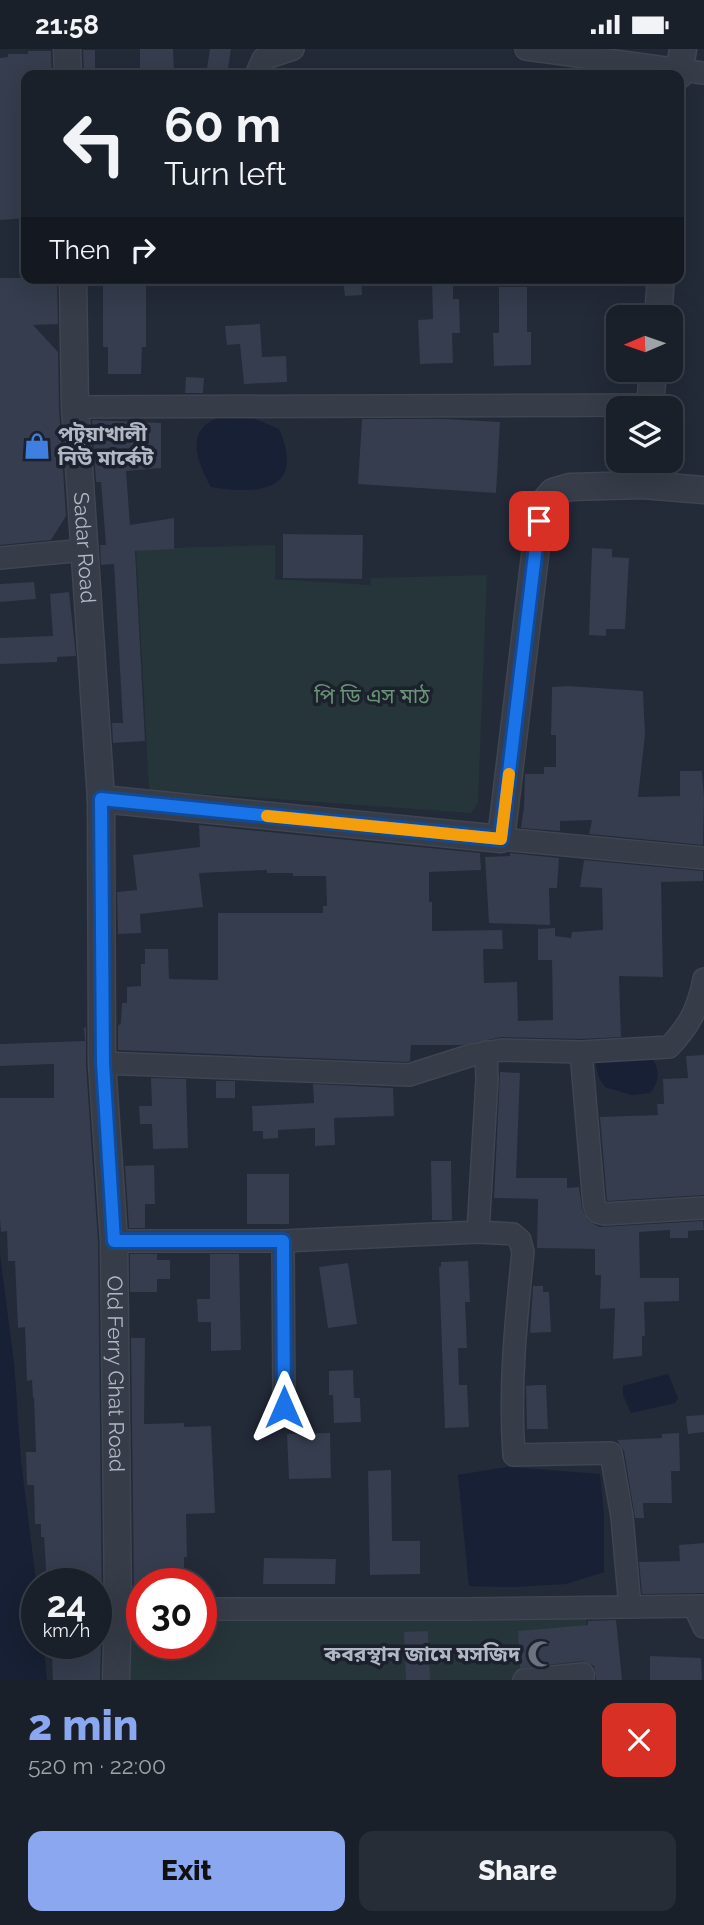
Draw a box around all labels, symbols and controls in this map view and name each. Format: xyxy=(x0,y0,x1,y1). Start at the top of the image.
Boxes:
text: 21:58 xyxy=(35,10,99,40)
text: 60 m xyxy=(164,96,281,153)
icon: left xyxy=(49,98,140,189)
text: Turn left xyxy=(164,155,286,192)
icon: right xyxy=(124,231,162,269)
text: Then xyxy=(49,235,110,265)
north arrow xyxy=(606,305,682,381)
map controls xyxy=(606,305,683,473)
button: layers xyxy=(606,396,683,473)
place label: পটুয়াখালী নিউ মার্কেট xyxy=(57,421,154,470)
shop icon: পটুয়াখালী নিউ মার্কেট xyxy=(22,431,52,461)
street label: Sadar Road xyxy=(69,491,101,604)
pin xyxy=(509,491,569,551)
icon: arrive xyxy=(520,502,558,540)
park label: পি ডি এস মাঠ xyxy=(313,683,430,708)
street label: Old Ferry Ghat Road xyxy=(102,1275,130,1472)
position arrow xyxy=(247,1370,321,1444)
speed limit sign: 30 xyxy=(126,1568,217,1659)
text: 24 xyxy=(47,1584,86,1625)
text: km/h xyxy=(43,1620,90,1641)
mosque icon: কবরস্থান জামে মসজিদ xyxy=(526,1639,556,1669)
place label: কবরস্থান জামে মসজিদ xyxy=(323,1641,521,1666)
text: 2 min xyxy=(28,1701,138,1750)
button: close xyxy=(602,1703,676,1777)
text: 520 m · 22:00 xyxy=(28,1752,166,1779)
button: Exit xyxy=(28,1831,345,1911)
button: Share xyxy=(359,1831,676,1911)

